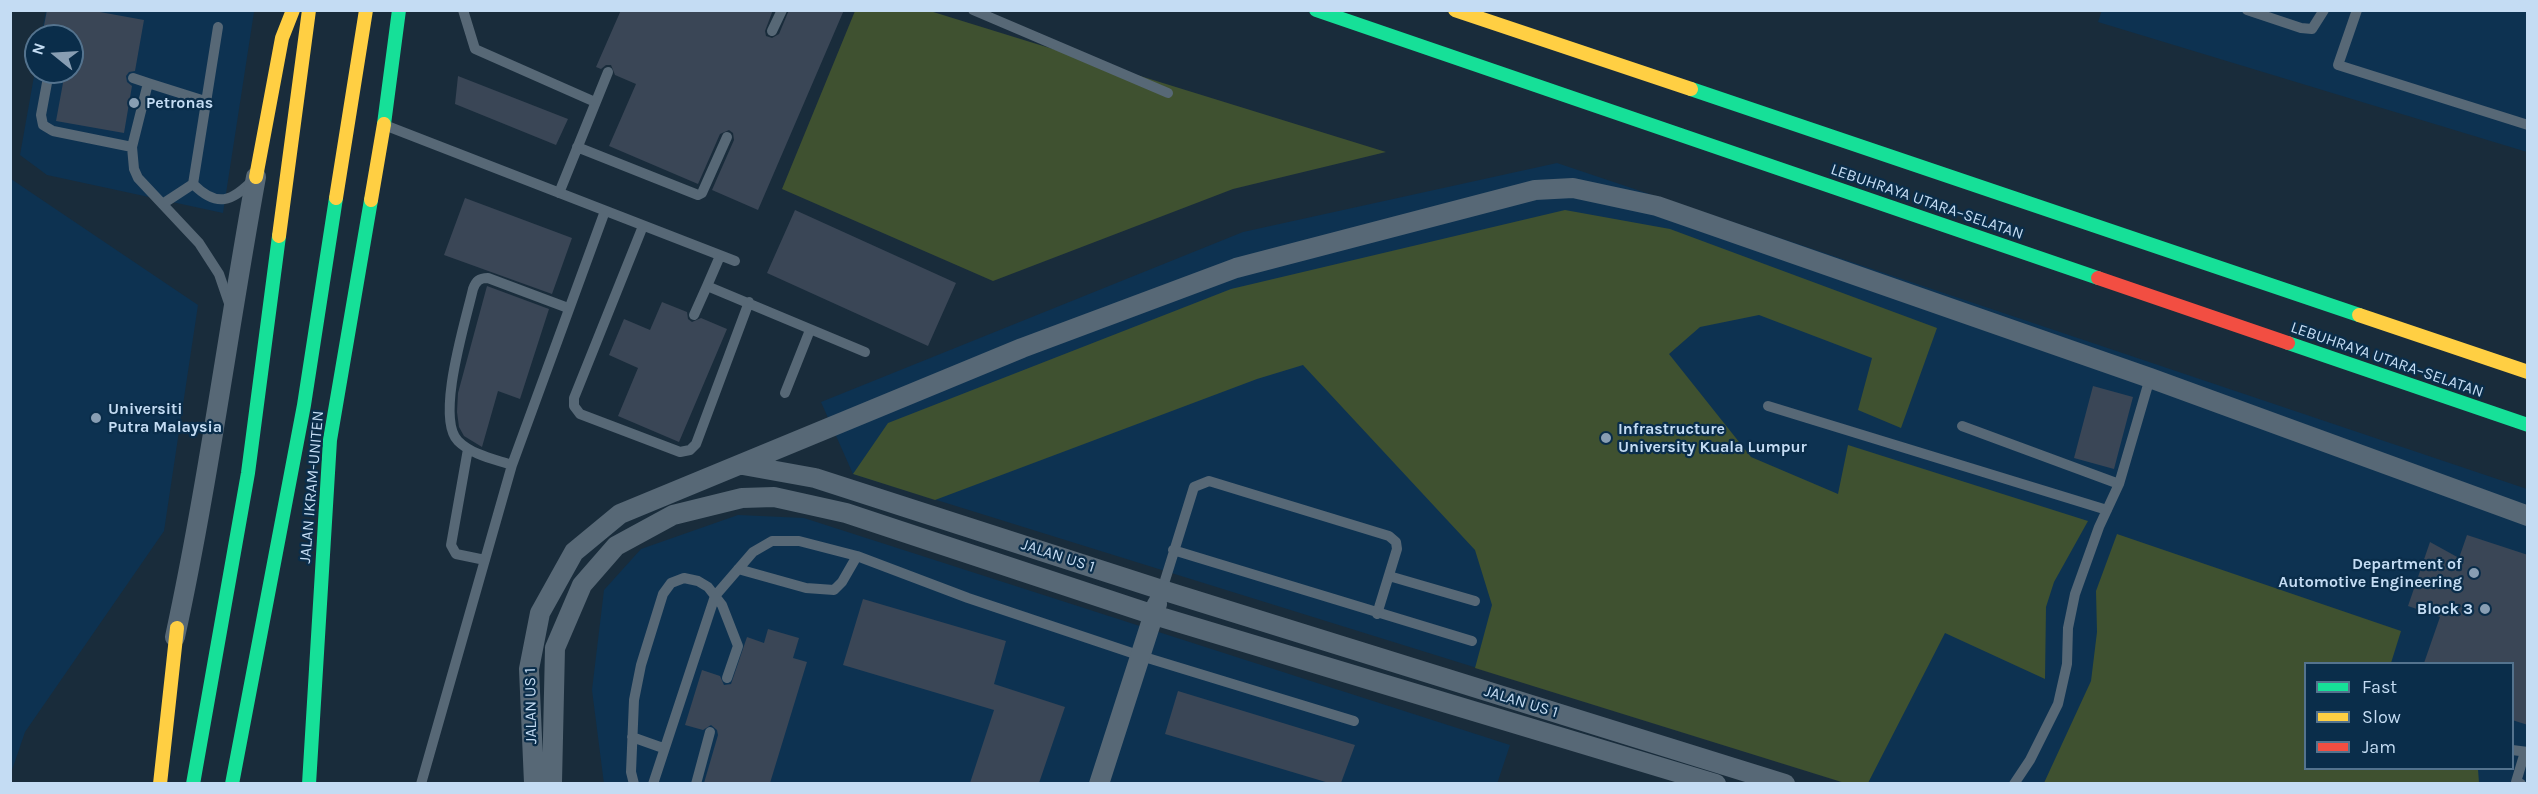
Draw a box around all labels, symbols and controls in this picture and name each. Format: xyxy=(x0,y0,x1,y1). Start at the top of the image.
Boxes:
north arrow xyxy=(24,24,84,84)
text: N xyxy=(27,41,49,57)
place label: Petronas xyxy=(146,93,213,113)
marker: Petronas xyxy=(127,96,141,110)
street label: LEBUHRAYA UTARA–SELATAN xyxy=(1828,160,2026,244)
street label: LEBUHRAYA UTARA–SELATAN xyxy=(2288,318,2486,402)
place label: Universiti Putra Malaysia xyxy=(108,399,222,437)
street label: JALAN IKRAM-UNITEN xyxy=(296,410,328,564)
marker: Universiti Putra Malaysia xyxy=(89,411,103,425)
place label: Infrastructure University Kuala Lumpur xyxy=(1618,419,1807,457)
marker: Infrastructure University Kuala Lumpur xyxy=(1599,431,1613,445)
street label: JALAN US 1 xyxy=(1019,535,1097,577)
place label: Department of Automotive Engineering xyxy=(2278,554,2462,592)
marker: Department of Automotive Engineering xyxy=(2467,566,2481,580)
place label: Block 3 xyxy=(2417,599,2473,619)
marker: Block 3 xyxy=(2478,602,2492,616)
legend xyxy=(2304,662,2514,770)
street label: JALAN US 1 xyxy=(521,668,541,744)
text: Fast xyxy=(2362,676,2397,698)
street label: JALAN US 1 xyxy=(1482,682,1560,722)
text: Slow xyxy=(2362,706,2401,728)
text: Jam xyxy=(2362,736,2396,758)

